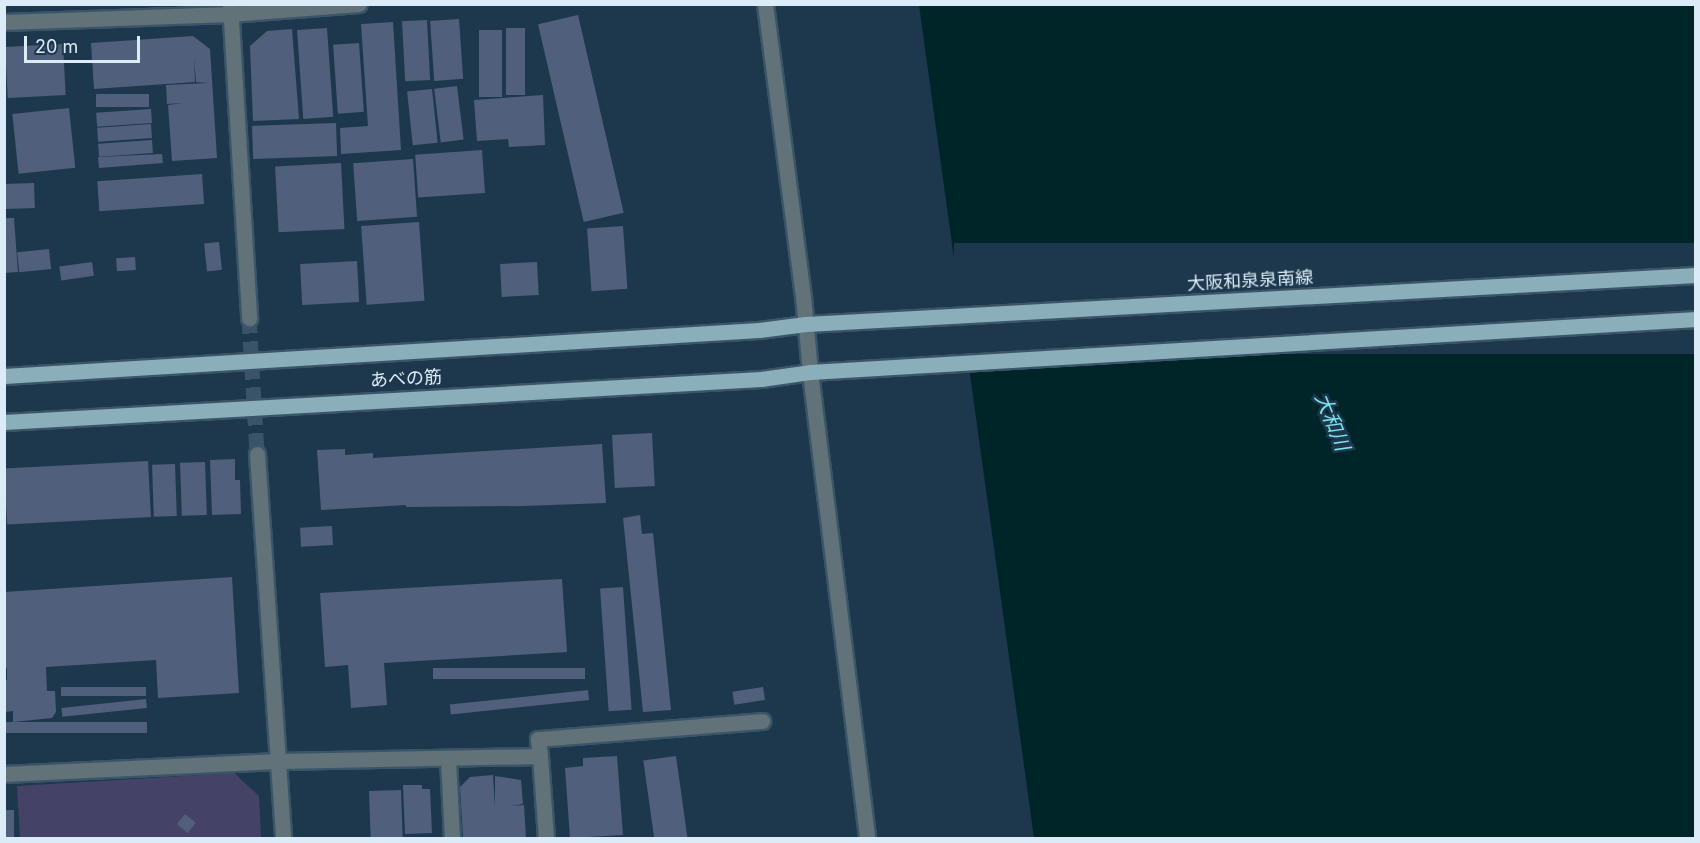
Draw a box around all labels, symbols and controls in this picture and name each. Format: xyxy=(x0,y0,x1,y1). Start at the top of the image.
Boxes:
scale bar xyxy=(27,24,142,62)
text: 20 m xyxy=(35,36,78,57)
street label: 大阪和泉泉南線 xyxy=(1187,267,1313,295)
street label: あべの筋 xyxy=(369,366,443,392)
water label: 大和川 xyxy=(1310,390,1354,454)

